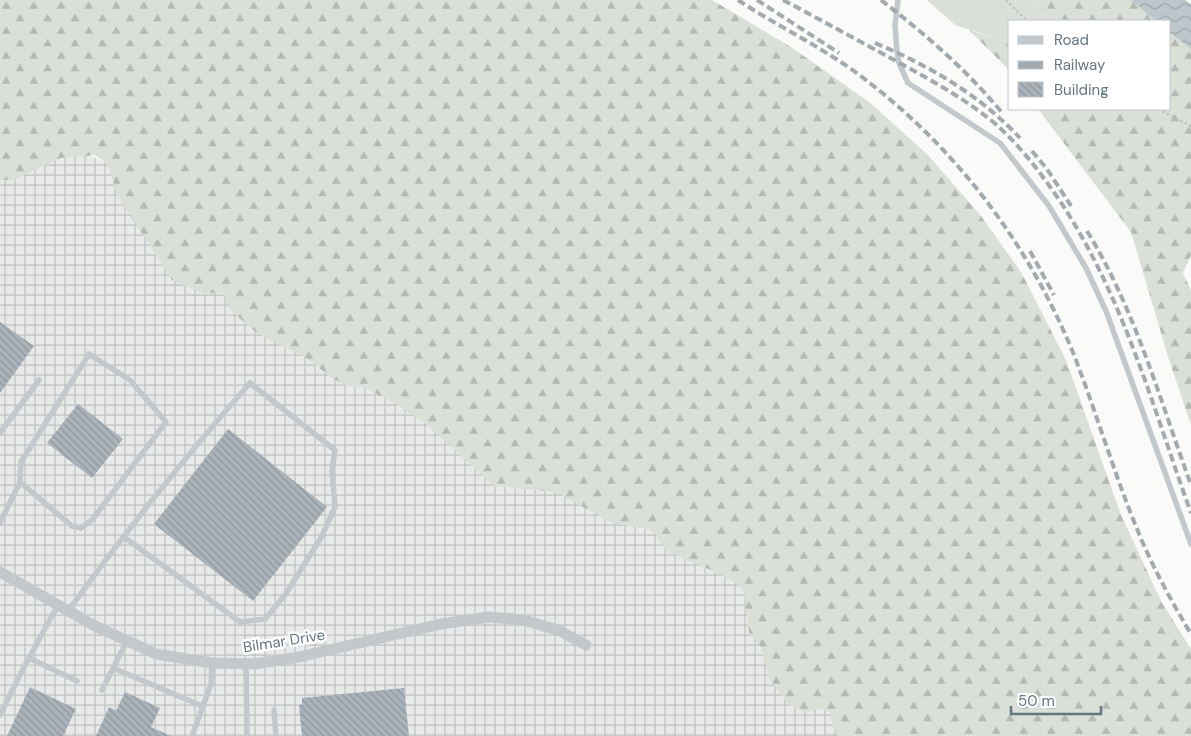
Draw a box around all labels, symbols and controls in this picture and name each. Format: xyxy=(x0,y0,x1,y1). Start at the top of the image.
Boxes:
legend xyxy=(1008,20,1171,110)
text: Road xyxy=(1054,30,1089,50)
text: Railway xyxy=(1054,55,1106,75)
text: Building xyxy=(1054,80,1109,100)
street label: Bilmar Drive xyxy=(242,625,326,657)
scale bar xyxy=(1011,684,1101,716)
text: 50 m xyxy=(1018,691,1055,711)

